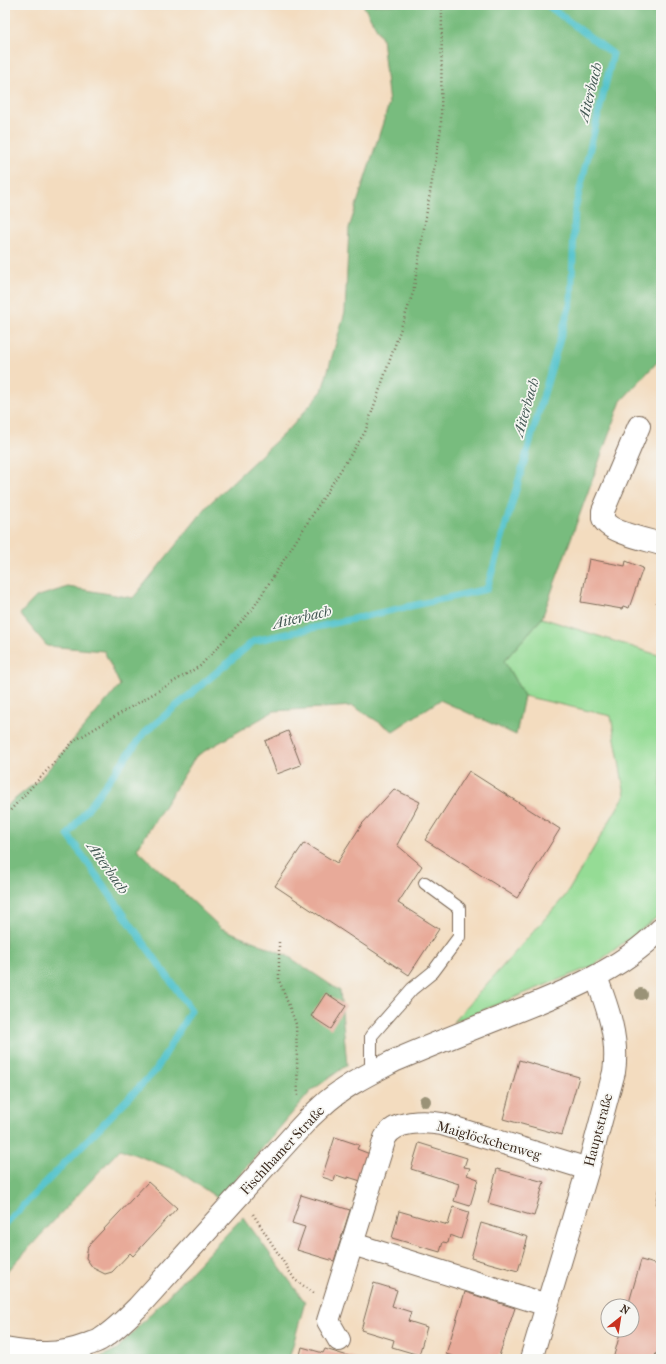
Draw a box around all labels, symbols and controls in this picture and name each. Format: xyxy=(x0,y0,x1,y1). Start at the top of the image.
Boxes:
water label: Aiterbach xyxy=(574,60,606,125)
water label: Aiterbach xyxy=(509,375,543,440)
water label: Aiterbach xyxy=(269,601,334,633)
water label: Aiterbach xyxy=(82,837,133,898)
street label: Hauptstraße xyxy=(581,1092,616,1169)
street label: Fischlhamer Straße xyxy=(237,1102,328,1198)
street label: Maiglöckchenweg xyxy=(435,1117,544,1164)
north arrow xyxy=(600,1298,640,1338)
text: N xyxy=(618,1302,632,1318)

